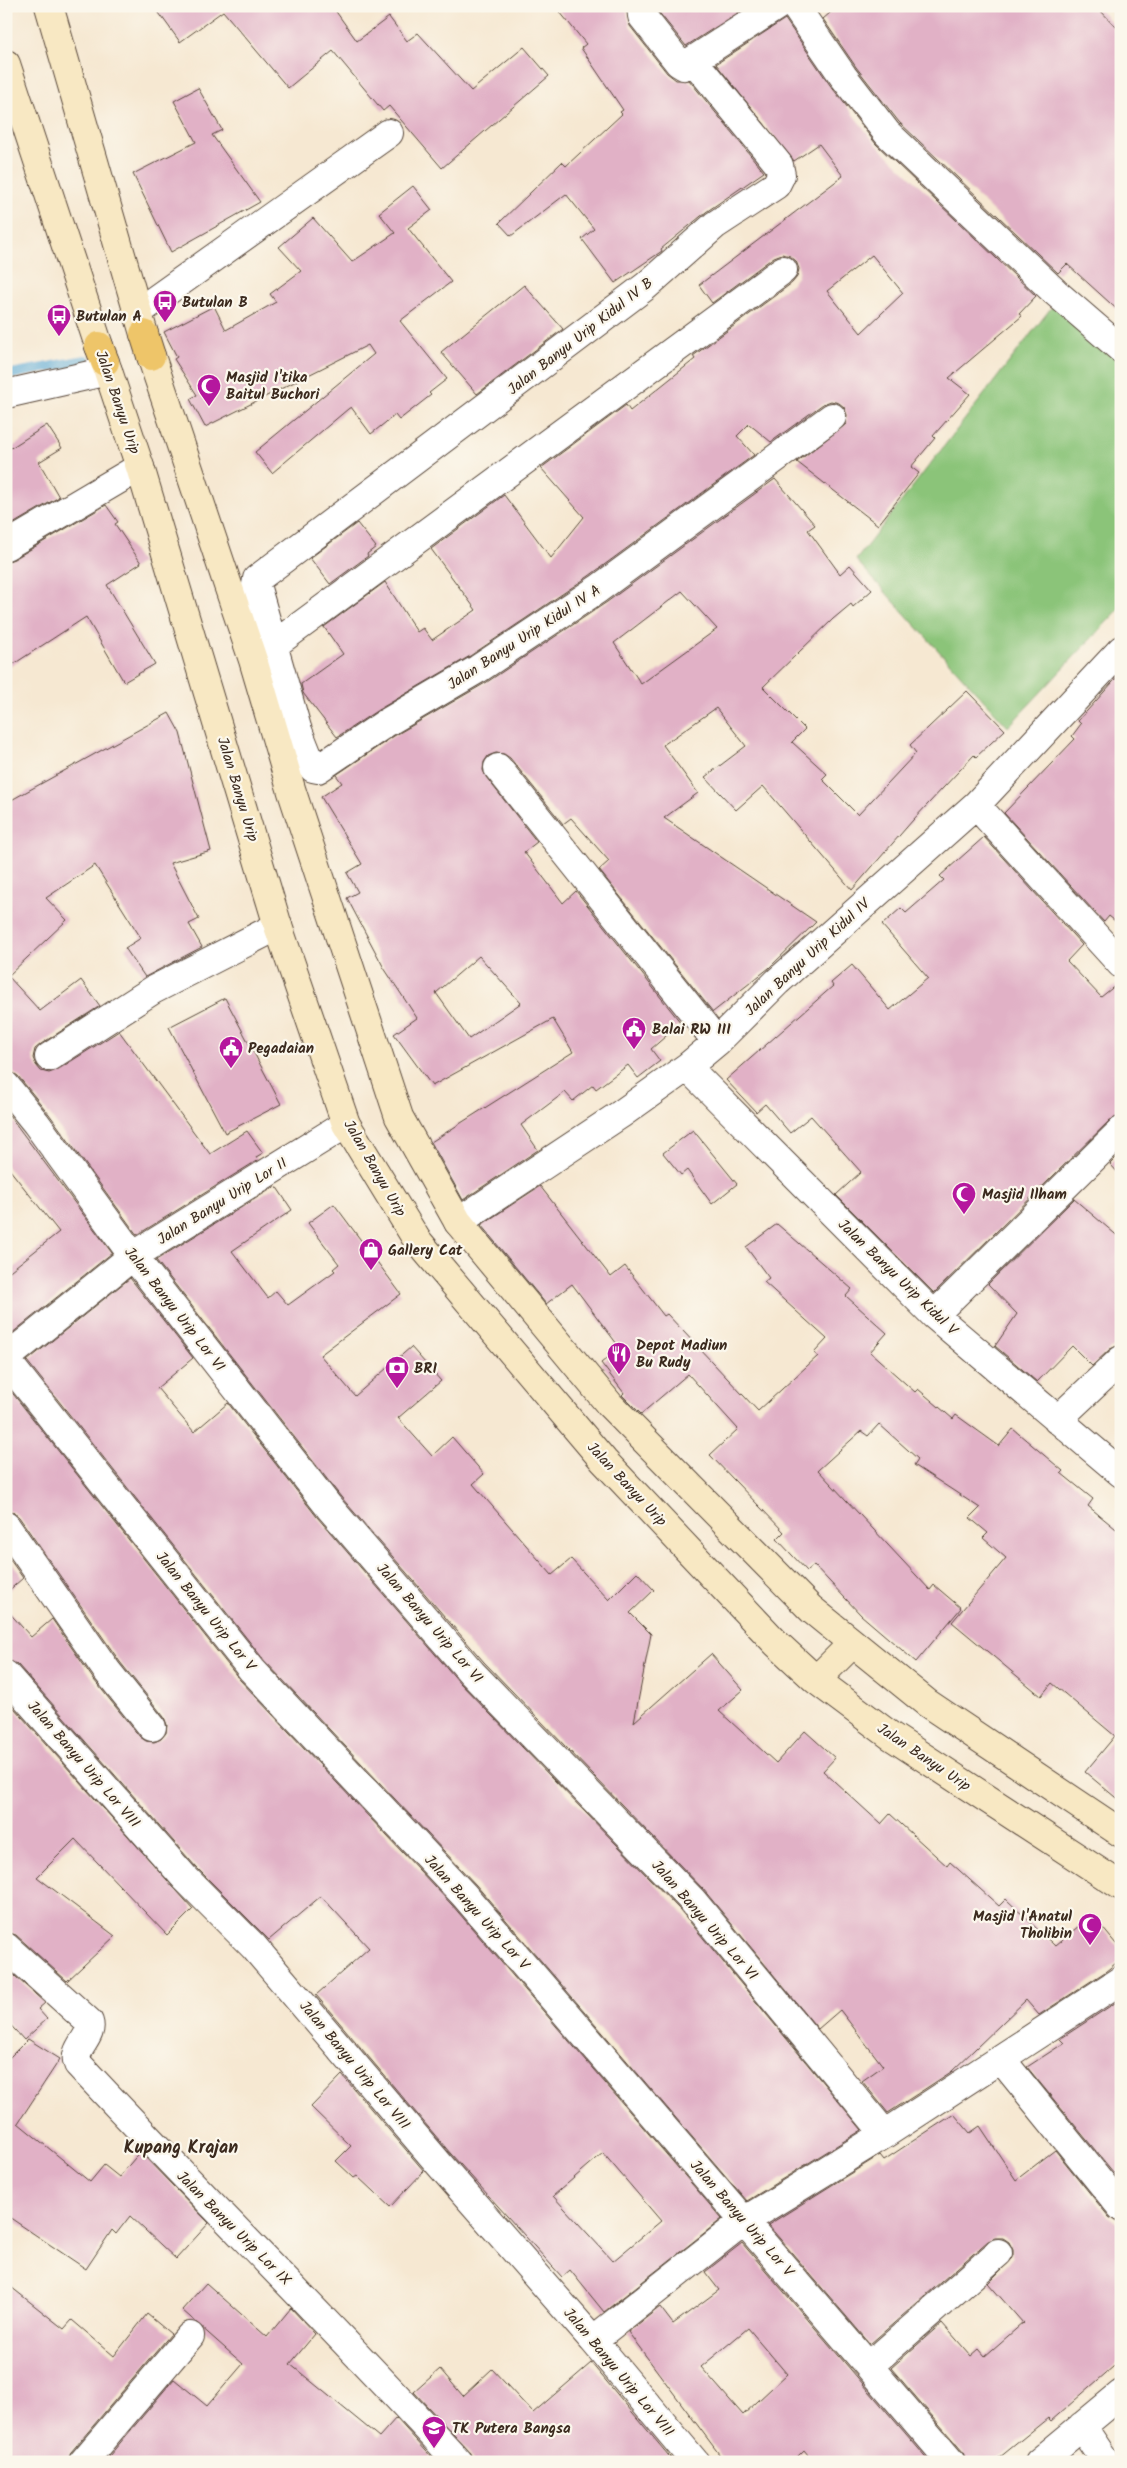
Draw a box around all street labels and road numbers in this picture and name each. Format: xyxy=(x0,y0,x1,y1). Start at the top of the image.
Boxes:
street label: Jalan Banyu Urip Kidul IV B xyxy=(503,272,659,401)
street label: Jalan Banyu Urip xyxy=(88,347,146,457)
street label: Jalan Banyu Urip Kidul IV A xyxy=(443,579,606,697)
street label: Jalan Banyu Urip xyxy=(210,734,264,845)
street label: Jalan Banyu Urip Kidul IV xyxy=(740,892,876,1022)
street label: Jalan Banyu Urip xyxy=(337,1116,412,1221)
street label: Jalan Banyu Urip Lor II xyxy=(153,1152,293,1252)
street label: Jalan Banyu Urip Kidul V xyxy=(832,1214,964,1342)
street label: Jalan Banyu Urip Lor VI xyxy=(118,1242,231,1378)
street label: Jalan Banyu Urip xyxy=(581,1437,672,1532)
street label: Jalan Banyu Urip Lor V xyxy=(149,1546,262,1678)
street label: Jalan Banyu Urip Lor VI xyxy=(370,1558,489,1689)
street label: Jalan Banyu Urip Lor VIII xyxy=(21,1696,146,1834)
street label: Jalan Banyu Urip xyxy=(872,1718,975,1798)
street label: Jalan Banyu Urip Lor V xyxy=(418,1850,535,1977)
street label: Jalan Banyu Urip Lor VI xyxy=(645,1855,764,1986)
street label: Jalan Banyu Urip Lor VIII xyxy=(293,1996,416,2136)
street label: Jalan Banyu Urip Lor V xyxy=(684,2155,800,2283)
street label: Jalan Banyu Urip Lor IX xyxy=(170,2166,297,2292)
street label: Jalan Banyu Urip Lor VIII xyxy=(557,2303,680,2443)

